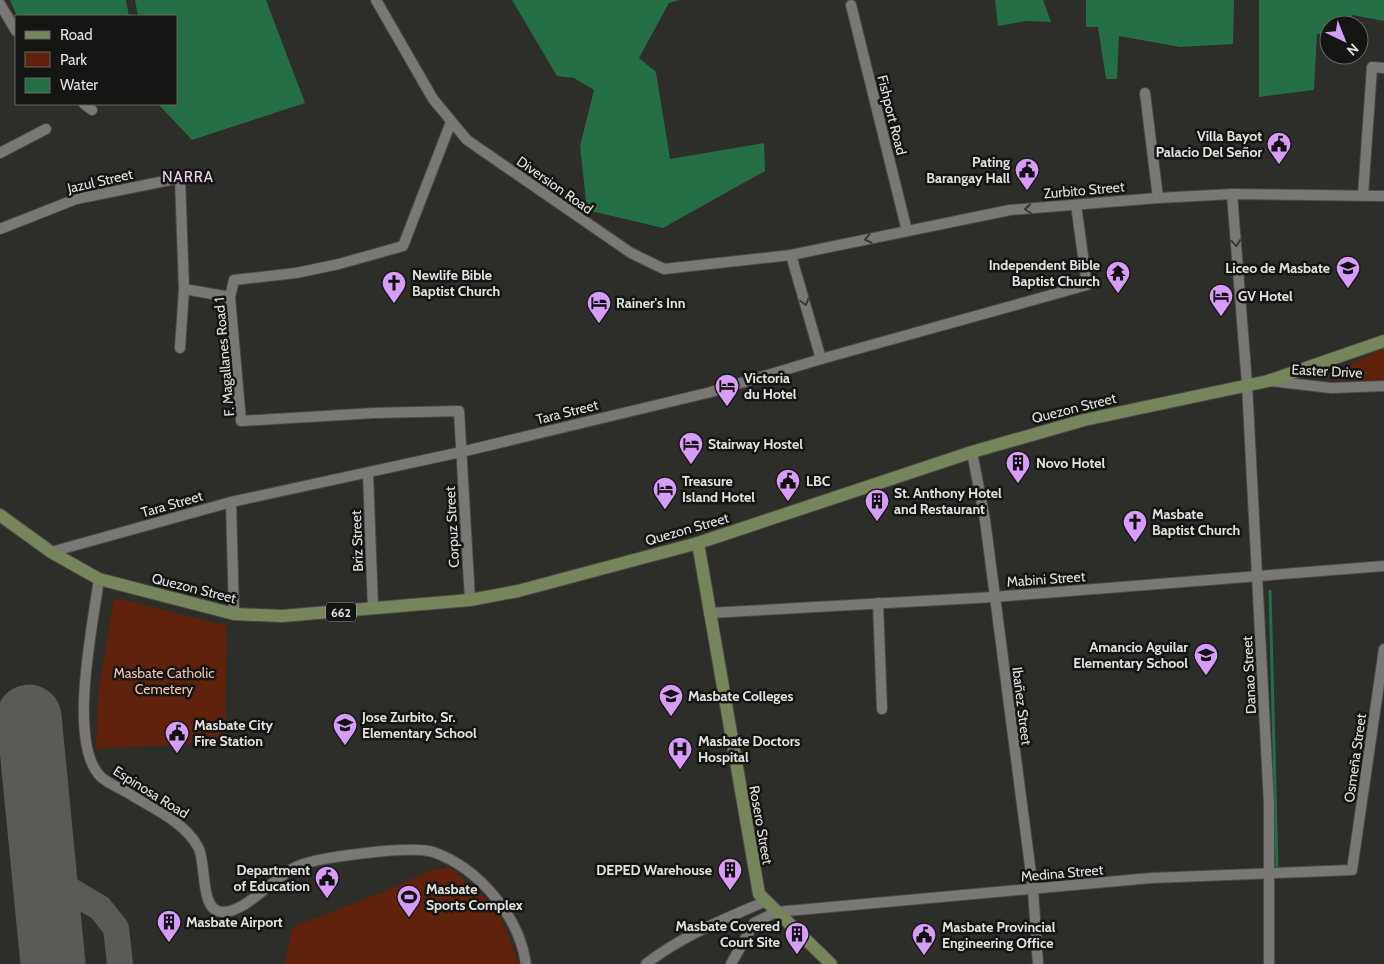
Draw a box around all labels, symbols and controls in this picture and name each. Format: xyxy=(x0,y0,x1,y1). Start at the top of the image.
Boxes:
legend xyxy=(15,15,178,105)
north arrow xyxy=(1319,15,1369,65)
text: Road xyxy=(60,26,93,44)
text: N xyxy=(1343,40,1363,59)
text: Park xyxy=(60,51,87,69)
street label: Fishport Road xyxy=(873,73,911,157)
text: Water xyxy=(60,76,98,94)
place label: Villa Bayot Palacio Del Señor xyxy=(1156,127,1262,161)
public building icon: Villa Bayot Palacio Del Señor xyxy=(1266,131,1292,165)
street label: Diversion Road xyxy=(513,152,597,218)
place label: Pating Barangay Hall xyxy=(926,153,1010,187)
public building icon: Pating Barangay Hall xyxy=(1014,157,1040,191)
street label: Jazul Street xyxy=(65,165,135,197)
district label: NARRA xyxy=(162,168,214,186)
street label: Zurbito Street xyxy=(1043,177,1126,203)
one-way arrow xyxy=(1023,203,1031,214)
one-way arrow xyxy=(864,233,873,244)
one-way arrow xyxy=(1231,239,1242,247)
school or university icon: Liceo de Masbate xyxy=(1335,255,1361,289)
place label: Independent Bible Baptist Church xyxy=(989,256,1100,290)
place label: Liceo de Masbate xyxy=(1225,259,1330,277)
temple icon: Independent Bible Baptist Church xyxy=(1105,260,1131,294)
place label: Newlife Bible Baptist Church xyxy=(412,266,500,300)
church icon: Newlife Bible Baptist Church xyxy=(381,270,407,304)
hotel icon: GV Hotel xyxy=(1208,283,1234,317)
place label: GV Hotel xyxy=(1238,287,1293,305)
hotel icon: Rainer's Inn xyxy=(586,290,612,324)
place label: Rainer's Inn xyxy=(616,294,685,312)
street label: F. Magallanes Road 1 xyxy=(210,297,238,417)
one-way arrow xyxy=(799,298,809,306)
street label: Easter Drive xyxy=(1291,360,1363,382)
place label: Victoria du Hotel xyxy=(744,369,797,403)
hotel icon: Victoria du Hotel xyxy=(714,373,740,407)
street label: Quezon Street xyxy=(1030,389,1118,427)
street label: Tara Street xyxy=(534,396,600,428)
hotel icon: Stairway Hostel xyxy=(678,431,704,465)
place label: Stairway Hostel xyxy=(708,435,803,453)
building icon: Novo Hotel xyxy=(1005,450,1031,484)
place label: Novo Hotel xyxy=(1036,454,1105,472)
public building icon: LBC xyxy=(775,468,801,502)
place label: Treasure Island Hotel xyxy=(682,472,755,506)
place label: LBC xyxy=(806,472,831,490)
hotel icon: Treasure Island Hotel xyxy=(652,476,678,510)
place label: St. Anthony Hotel and Restaurant xyxy=(894,484,1002,518)
street label: Corpuz Street xyxy=(441,486,463,568)
street label: Tara Street xyxy=(139,487,205,521)
building icon: St. Anthony Hotel and Restaurant xyxy=(864,488,890,522)
place label: Masbate Baptist Church xyxy=(1152,505,1240,539)
street label: Quezon Street xyxy=(643,508,731,550)
church icon: Masbate Baptist Church xyxy=(1122,509,1148,543)
street label: Briz Street xyxy=(347,510,367,572)
street label: Mabini Street xyxy=(1006,567,1086,591)
street label: Quezon Street xyxy=(150,569,238,607)
road number: 662 xyxy=(326,602,356,622)
street label: Danao Street xyxy=(1238,635,1260,715)
place label: Amancio Aguilar Elementary School xyxy=(1073,638,1188,672)
school or university icon: Amancio Aguilar Elementary School xyxy=(1193,642,1219,676)
park label: Masbate Catholic Cemetery xyxy=(114,664,214,698)
street label: Ibañez Street xyxy=(1008,666,1036,746)
school or university icon: Masbate Colleges xyxy=(658,683,684,717)
place label: Masbate Colleges xyxy=(688,687,794,705)
place label: Jose Zurbito, Sr. Elementary School xyxy=(361,708,477,742)
school or university icon: Jose Zurbito, Sr. Elementary School xyxy=(332,712,358,746)
street label: Osmeña Street xyxy=(1340,712,1370,804)
place label: Masbate City Fire Station xyxy=(194,716,274,750)
public building icon: Masbate City Fire Station xyxy=(164,720,190,754)
place label: Masbate Doctors Hospital xyxy=(698,732,800,766)
hospital icon: Masbate Doctors Hospital xyxy=(667,736,693,770)
street label: Espinosa Road xyxy=(110,762,192,822)
street label: Rosero Street xyxy=(745,784,777,866)
building icon: DEPED Warehouse xyxy=(717,857,743,891)
street label: Medina Street xyxy=(1020,860,1104,886)
place label: Department of Education xyxy=(234,861,310,895)
place label: DEPED Warehouse xyxy=(596,861,712,879)
public building icon: Department of Education xyxy=(314,865,340,899)
place label: Masbate Sports Complex xyxy=(426,880,523,914)
sports icon: Masbate Sports Complex xyxy=(396,884,422,918)
building icon: Masbate Airport xyxy=(156,909,182,943)
place label: Masbate Airport xyxy=(186,913,283,931)
place label: Masbate Covered Court Site xyxy=(676,917,780,951)
place label: Masbate Provincial Engineering Office xyxy=(942,918,1056,952)
building icon: Masbate Covered Court Site xyxy=(784,921,810,955)
public building icon: Masbate Provincial Engineering Office xyxy=(911,922,937,956)

